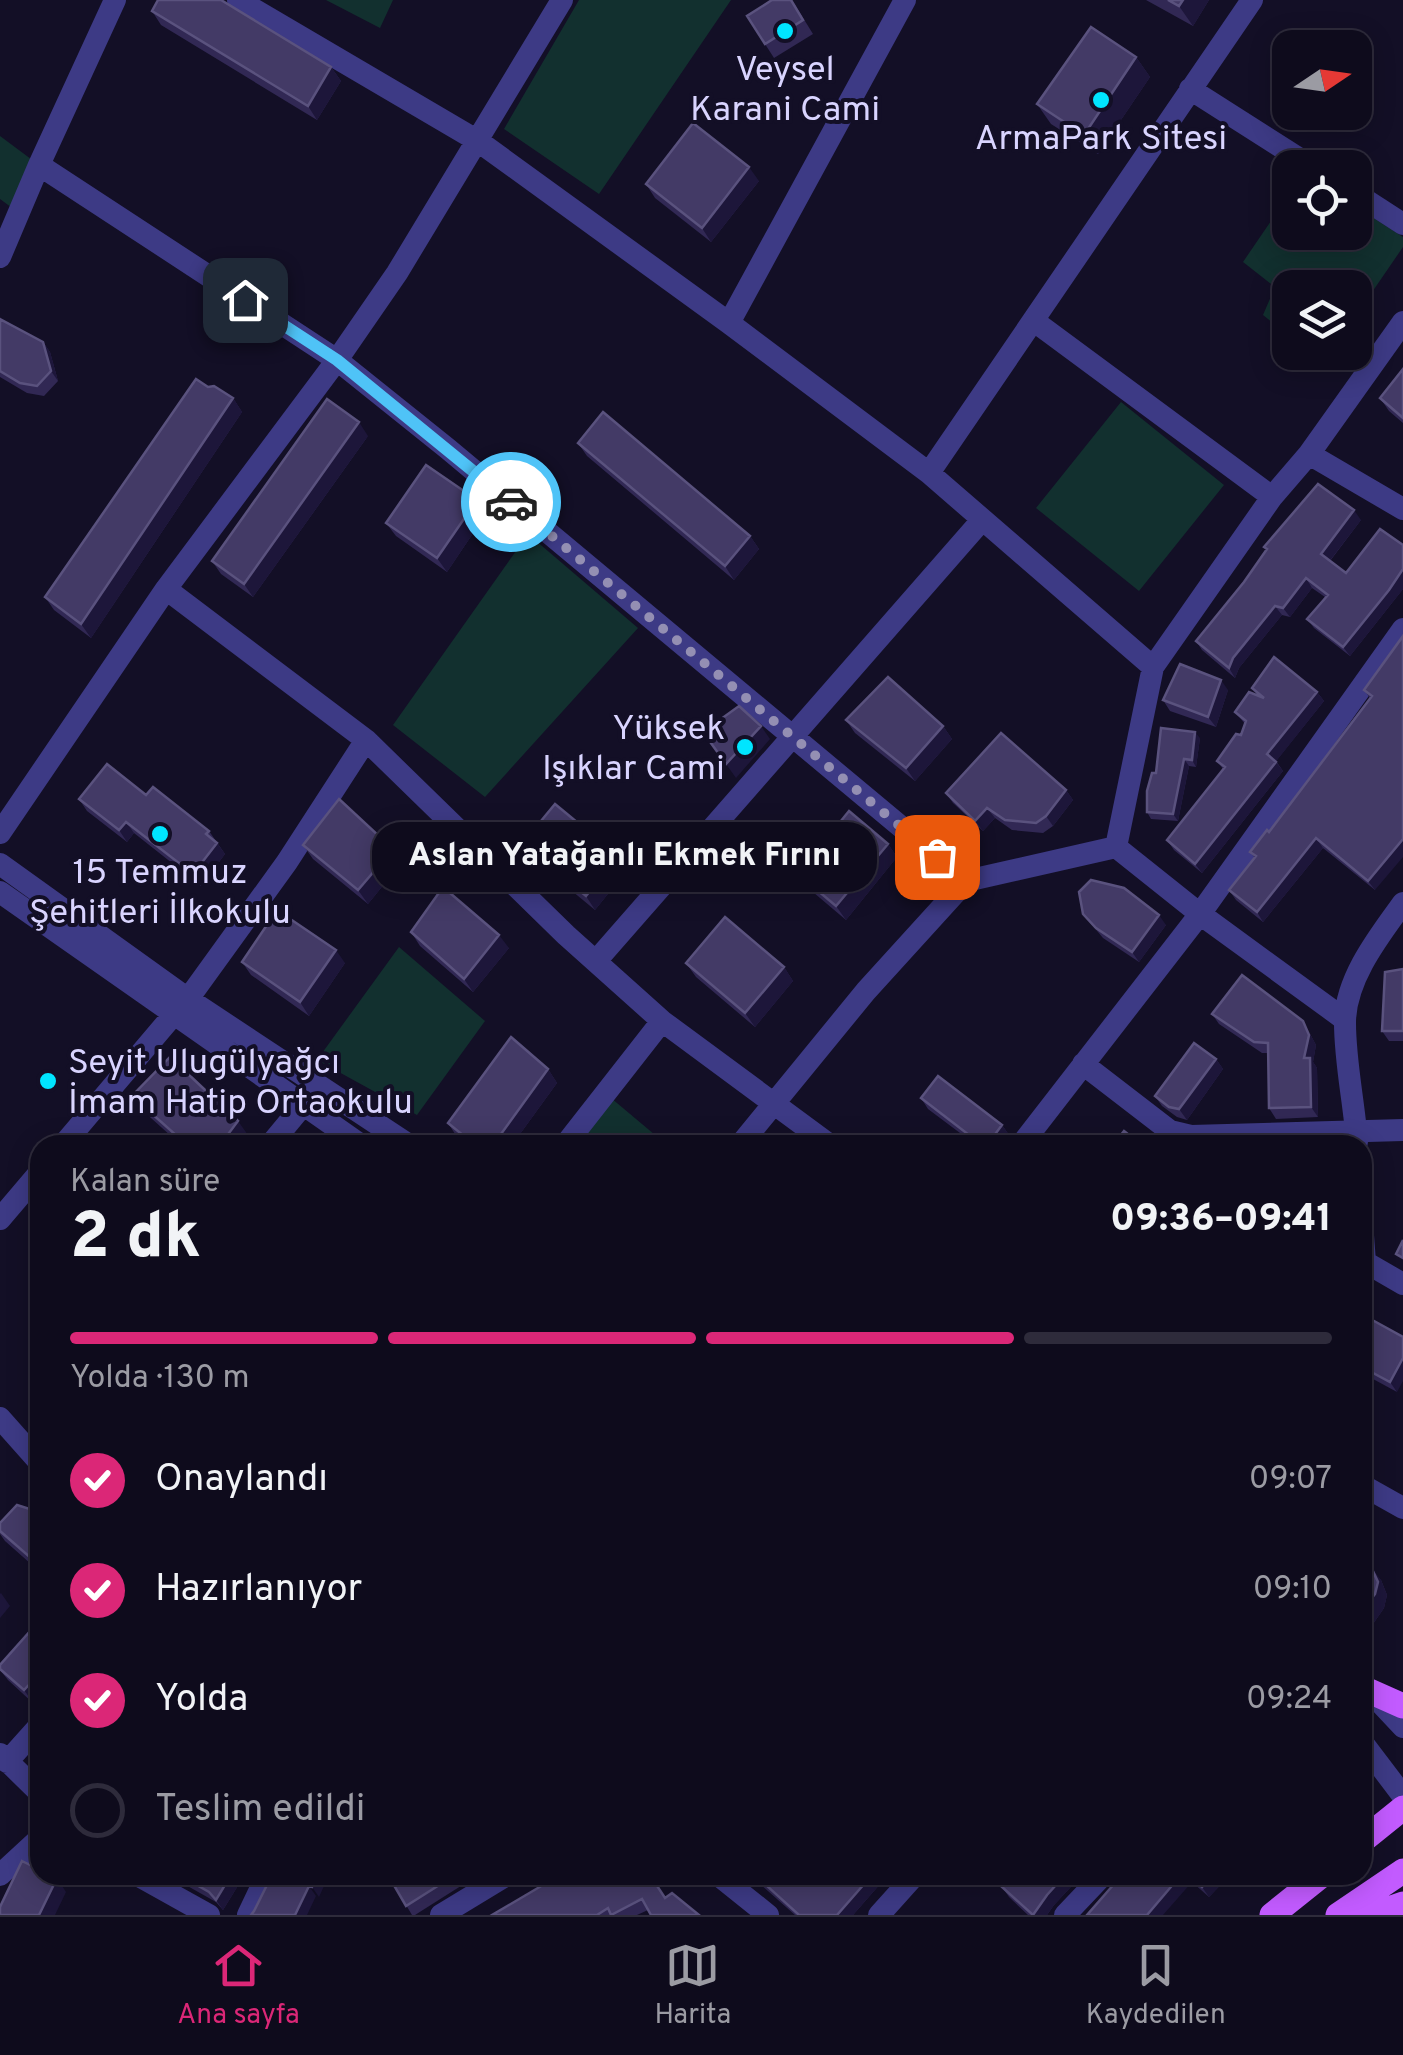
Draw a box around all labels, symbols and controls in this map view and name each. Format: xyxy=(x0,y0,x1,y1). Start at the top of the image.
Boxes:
marker: Veysel Karani Cami xyxy=(774,20,796,42)
north arrow xyxy=(1272,30,1372,130)
map controls xyxy=(1272,30,1372,370)
place label: Veysel Karani Cami xyxy=(690,49,880,133)
marker: ArmaPark Sitesi xyxy=(1090,89,1112,111)
place label: ArmaPark Sitesi xyxy=(975,118,1227,162)
button: locate xyxy=(1272,150,1372,250)
pin xyxy=(203,258,288,343)
button: layers xyxy=(1272,270,1372,370)
icon: home xyxy=(218,273,273,328)
courier xyxy=(461,452,561,552)
icon: car xyxy=(484,475,539,530)
place label: Yüksek Işıklar Cami xyxy=(542,708,725,792)
marker: Yüksek Işıklar Cami xyxy=(734,736,756,758)
pin xyxy=(895,815,980,900)
callout: Aslan Yatağanlı Ekmek Fırını xyxy=(372,822,877,892)
marker: 15 Temmuz Şehitleri İlkokulu xyxy=(149,823,171,845)
icon: bag xyxy=(910,830,965,885)
text: Aslan Yatağanlı Ekmek Fırını xyxy=(408,837,841,877)
place label: 15 Temmuz Şehitleri İlkokulu xyxy=(29,852,291,936)
place label: Seyit Ulugülyağcı İmam Hatip Ortaokulu xyxy=(68,1042,413,1126)
marker: Seyit Ulugülyağcı İmam Hatip Ortaokulu xyxy=(37,1070,59,1092)
text: Kalan süre xyxy=(70,1163,220,1203)
text: 09:36–09:41 xyxy=(1110,1196,1332,1245)
text: 2 dk xyxy=(70,1199,201,1281)
text: Yolda · 130 m xyxy=(70,1359,250,1399)
icon: check xyxy=(70,1453,125,1508)
text: Onaylandı xyxy=(155,1456,328,1505)
text: 09:07 xyxy=(1249,1460,1332,1500)
icon: check xyxy=(70,1563,125,1618)
text: Hazırlanıyor xyxy=(155,1566,362,1615)
text: 09:10 xyxy=(1253,1570,1332,1610)
icon: check xyxy=(70,1673,125,1728)
text: Yolda xyxy=(155,1676,248,1725)
text: 09:24 xyxy=(1246,1680,1332,1720)
text: Teslim edildi xyxy=(155,1786,365,1835)
tab: Ana sayfa xyxy=(177,1938,300,2034)
tab: Harita xyxy=(654,1938,731,2034)
tab: Kaydedilen xyxy=(1086,1938,1226,2034)

